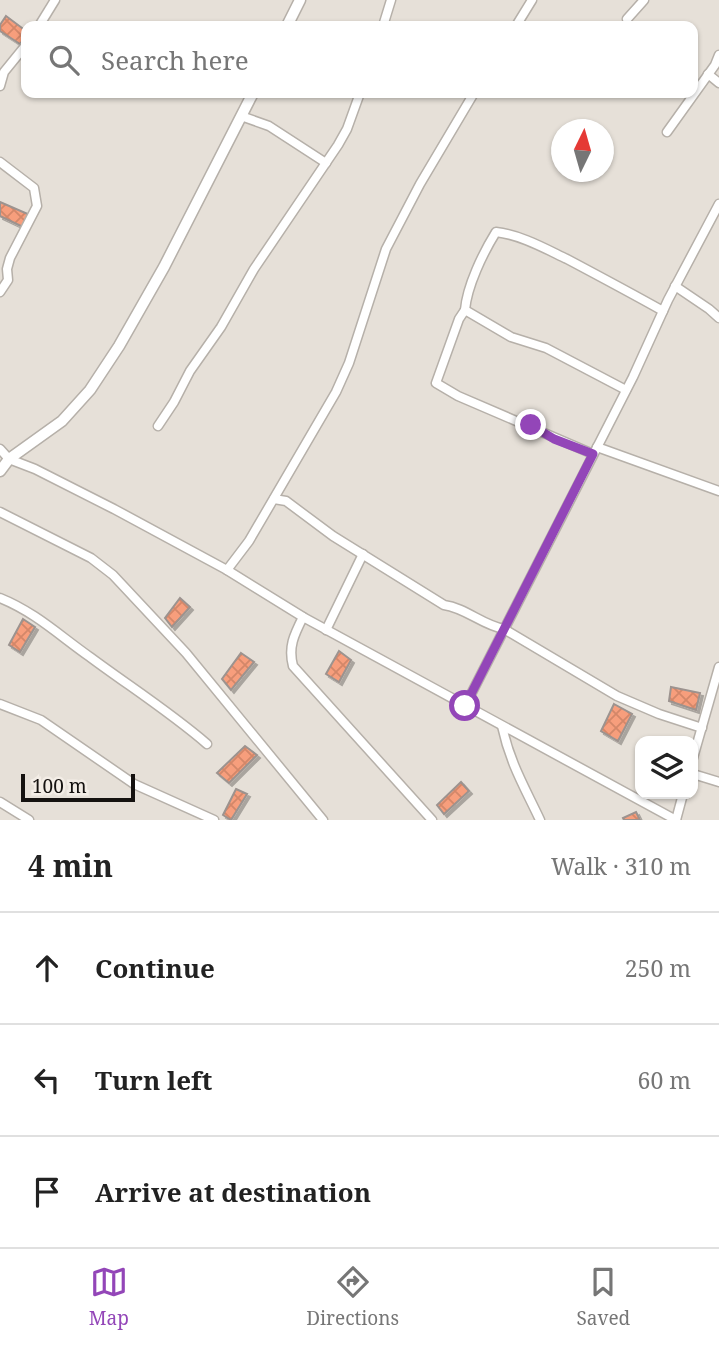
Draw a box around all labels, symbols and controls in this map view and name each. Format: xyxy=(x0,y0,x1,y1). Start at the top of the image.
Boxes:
search box xyxy=(21,21,698,98)
icon: search xyxy=(45,41,83,79)
text: Search here xyxy=(101,42,249,78)
north arrow xyxy=(551,119,614,182)
route end xyxy=(515,409,546,440)
route start xyxy=(449,690,480,721)
map controls xyxy=(635,736,698,799)
button: layers xyxy=(635,736,698,799)
scale bar xyxy=(21,771,135,803)
text: 100 m xyxy=(32,773,87,799)
text: 4 min xyxy=(28,845,113,886)
text: Walk · 310 m xyxy=(551,850,691,882)
icon: ahead xyxy=(28,949,66,987)
text: Continue xyxy=(95,950,215,986)
text: 250 m xyxy=(625,952,691,984)
icon: left xyxy=(28,1061,66,1099)
text: Turn left xyxy=(95,1062,212,1098)
text: 60 m xyxy=(638,1064,691,1096)
icon: arrive xyxy=(28,1173,66,1211)
text: Arrive at destination xyxy=(95,1174,371,1210)
tab: Map xyxy=(89,1263,129,1331)
tab: Directions xyxy=(306,1263,399,1331)
tab: Saved xyxy=(576,1263,630,1331)

